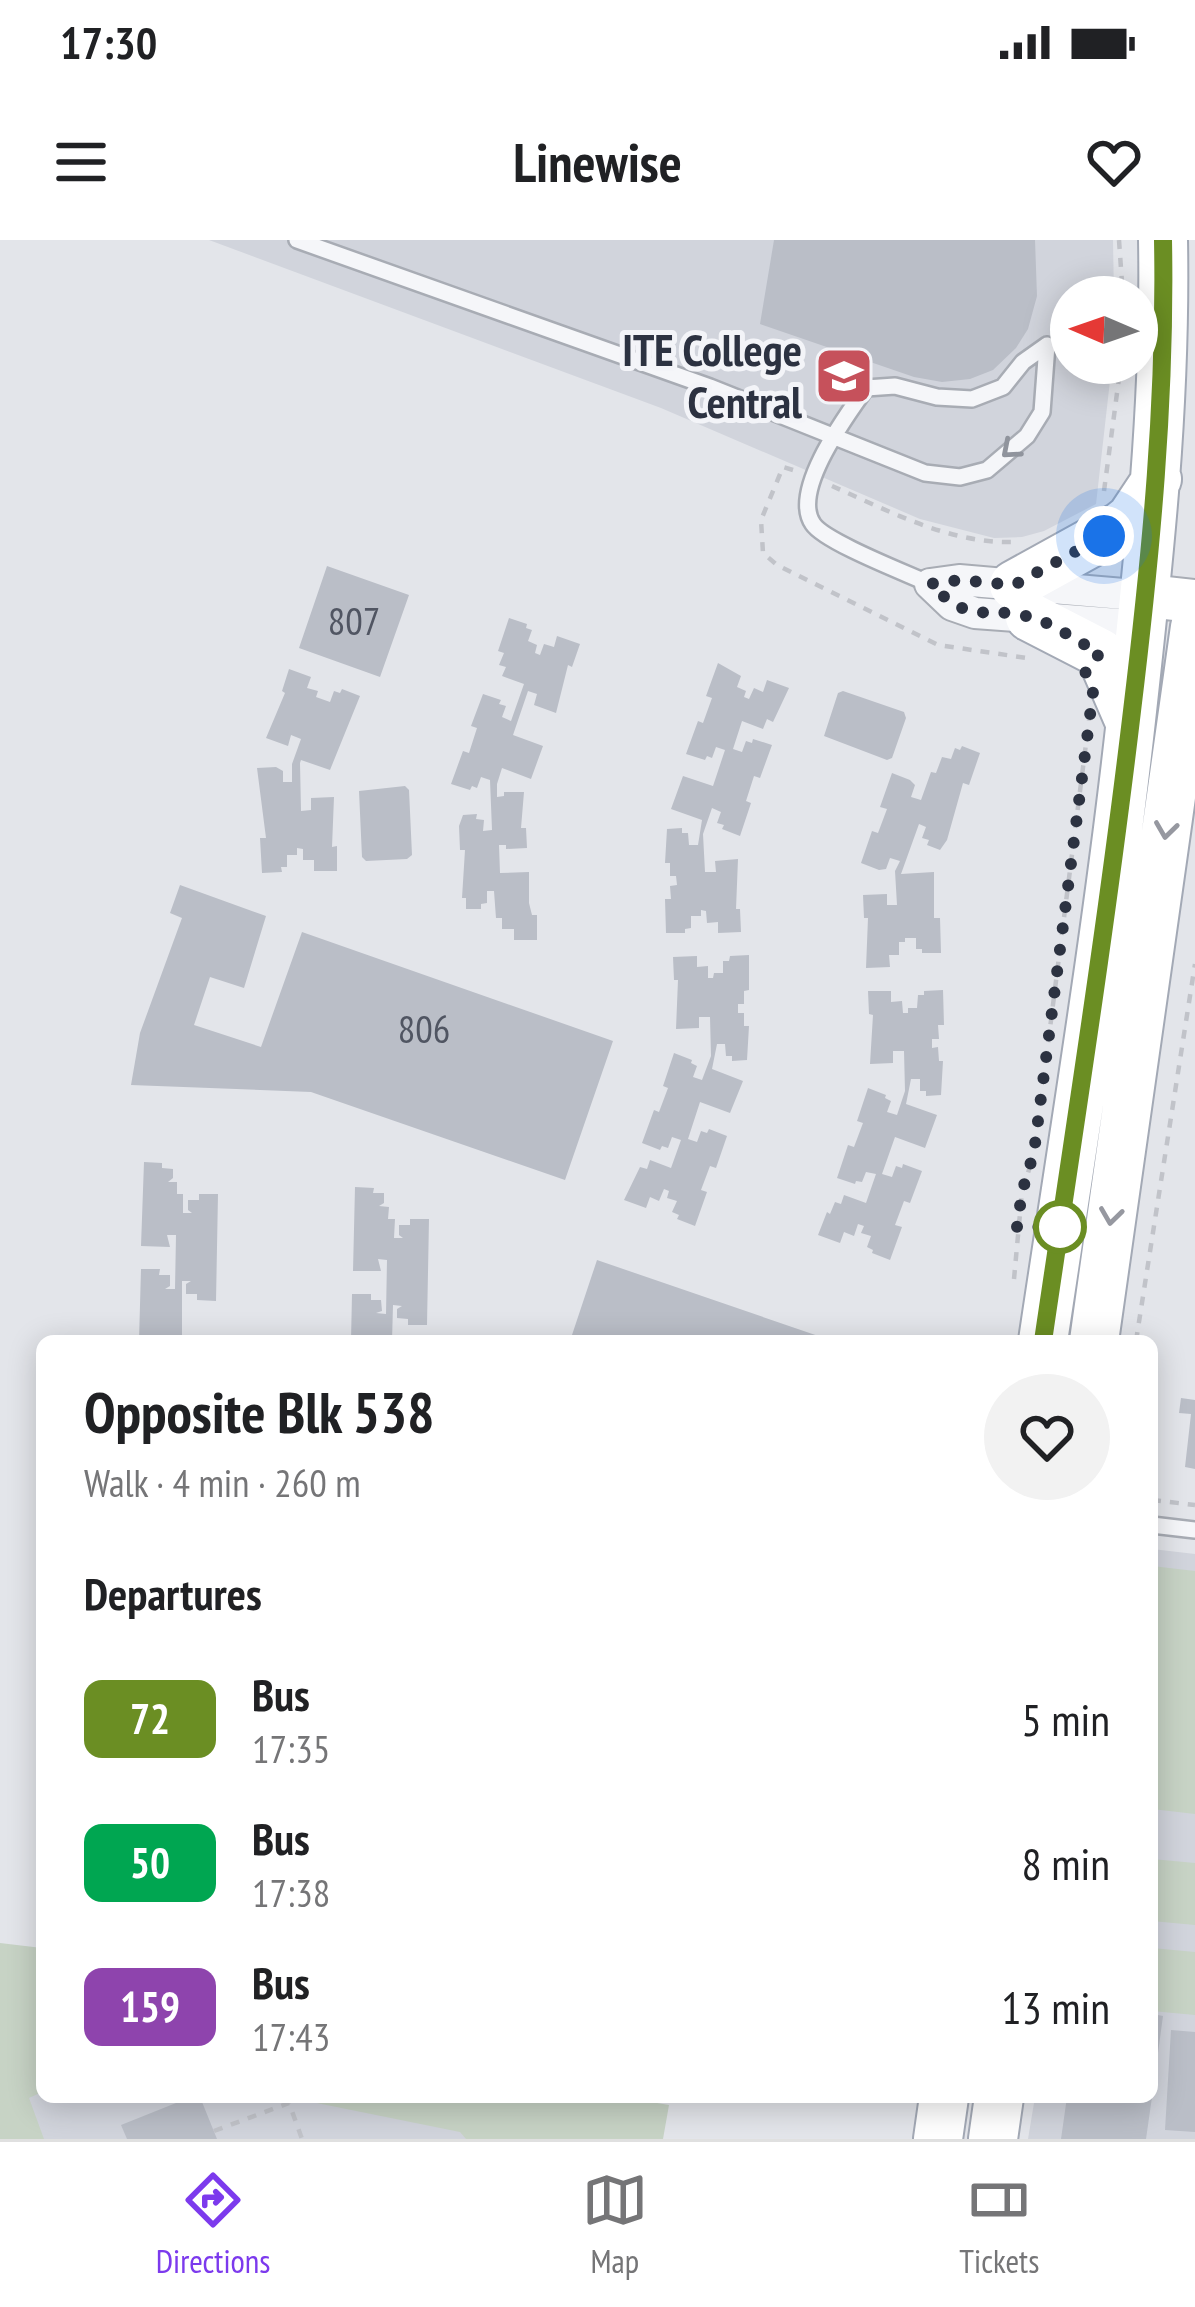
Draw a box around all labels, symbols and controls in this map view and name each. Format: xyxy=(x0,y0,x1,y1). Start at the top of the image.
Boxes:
text: 17:30 xyxy=(60,13,157,71)
text: Linewise xyxy=(513,127,682,197)
icon: menu xyxy=(48,129,114,195)
icon: heart xyxy=(1081,129,1147,195)
north arrow xyxy=(1050,276,1158,384)
map controls xyxy=(1050,276,1158,384)
place label: ITE College Central xyxy=(622,320,803,430)
school or university icon: ITE College Central xyxy=(813,345,875,407)
one-way arrow xyxy=(1002,436,1024,457)
your location xyxy=(1074,506,1134,566)
house number: 807 xyxy=(328,595,380,646)
one-way arrow xyxy=(1154,820,1180,839)
house number: 806 xyxy=(398,1003,450,1054)
unlabelled marker xyxy=(1035,1202,1085,1252)
one-way arrow xyxy=(1099,1206,1125,1226)
button: heart xyxy=(984,1374,1110,1500)
text: Opposite Blk 538 xyxy=(84,1375,435,1449)
text: Walk · 4 min · 260 m xyxy=(84,1457,361,1508)
text: Departures xyxy=(84,1564,262,1622)
text: Bus xyxy=(252,1665,310,1723)
text: 5 min xyxy=(1021,1690,1110,1748)
text: 72 xyxy=(130,1691,170,1746)
text: 17:35 xyxy=(252,1723,330,1774)
text: Bus xyxy=(252,1809,310,1867)
text: 8 min xyxy=(1021,1834,1110,1892)
text: 50 xyxy=(130,1835,170,1890)
text: 17:38 xyxy=(252,1867,330,1918)
text: Bus xyxy=(252,1953,310,2011)
text: 13 min xyxy=(1001,1978,1110,2036)
text: 159 xyxy=(120,1979,180,2034)
text: 17:43 xyxy=(252,2011,330,2062)
tab: Directions xyxy=(156,2167,270,2282)
tab: Map xyxy=(582,2167,648,2282)
tab: Tickets xyxy=(959,2167,1039,2282)

